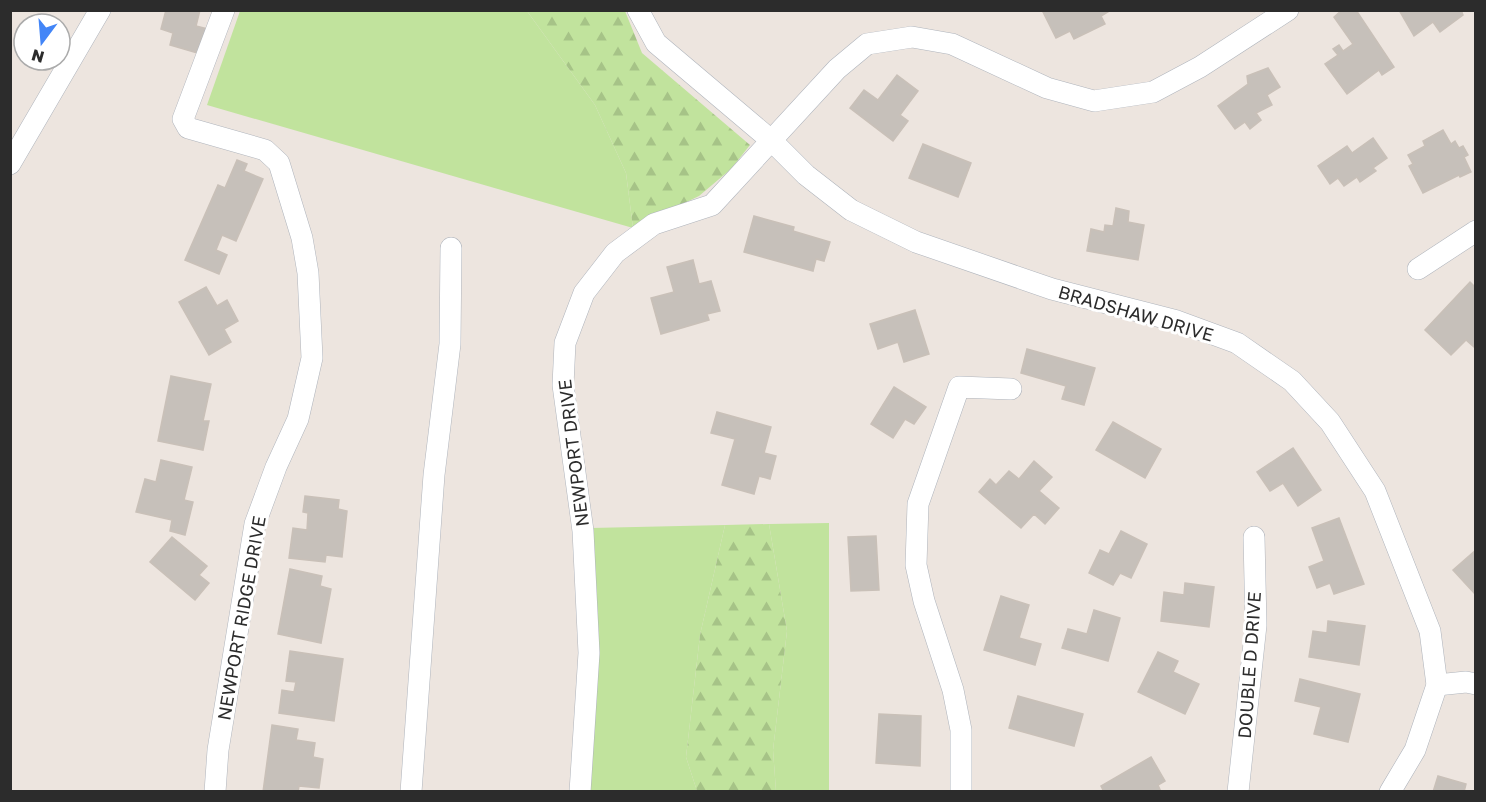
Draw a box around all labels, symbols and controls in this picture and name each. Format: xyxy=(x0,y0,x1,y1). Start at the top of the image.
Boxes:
north arrow xyxy=(12,12,72,72)
text: N xyxy=(29,45,46,68)
street label: BRADSHAW DRIVE xyxy=(1056,280,1216,346)
street label: NEWPORT DRIVE xyxy=(553,378,593,528)
street label: NEWPORT RIDGE DRIVE xyxy=(212,514,270,722)
street label: DOUBLE D DRIVE xyxy=(1233,591,1265,739)

